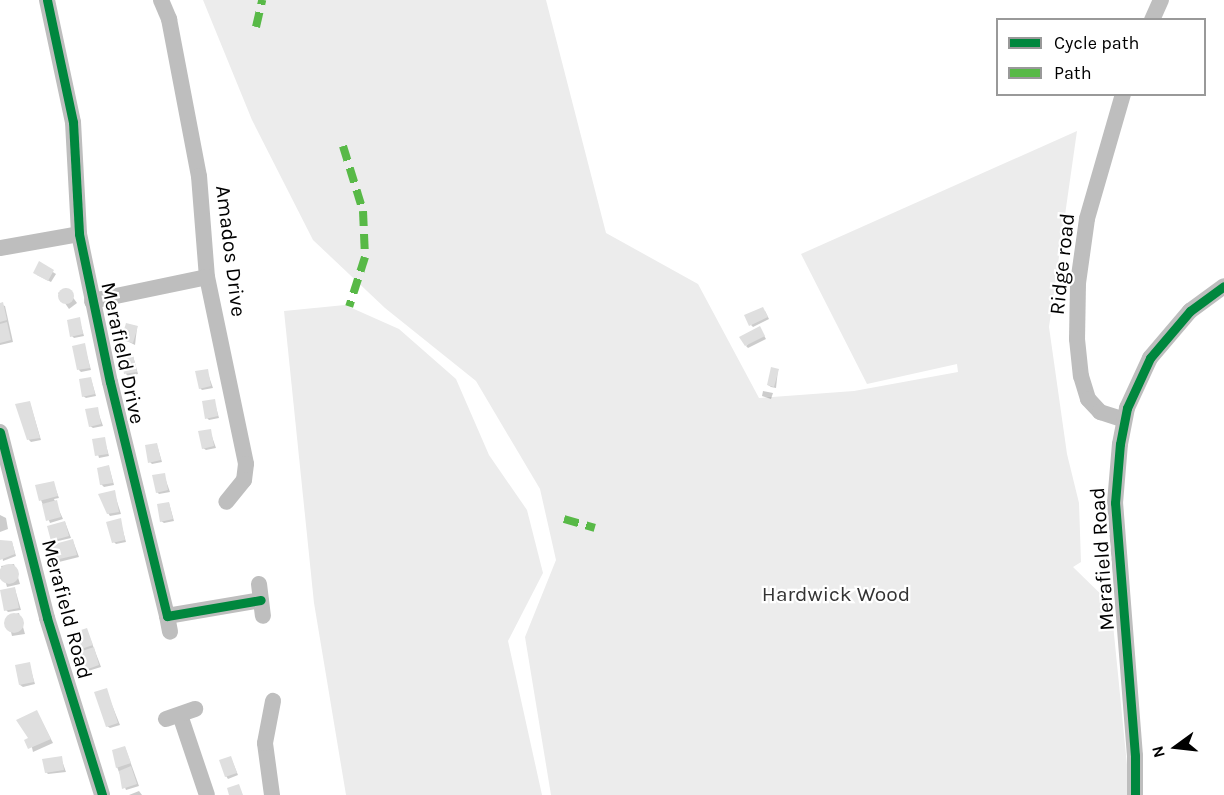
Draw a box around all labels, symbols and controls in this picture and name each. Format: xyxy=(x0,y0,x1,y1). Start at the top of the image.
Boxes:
legend xyxy=(996,18,1206,96)
text: Cycle path xyxy=(1054,32,1139,54)
text: Path xyxy=(1054,62,1092,84)
street label: Amados Drive xyxy=(210,184,252,318)
street label: Ridge road xyxy=(1044,212,1080,316)
street label: Merafield Drive xyxy=(96,280,150,426)
street label: Merafield Road xyxy=(1084,486,1120,632)
street label: Merafield Road xyxy=(36,536,98,682)
park label: Hardwick Wood xyxy=(762,581,910,607)
north arrow xyxy=(1146,717,1206,777)
text: N xyxy=(1147,744,1169,760)

